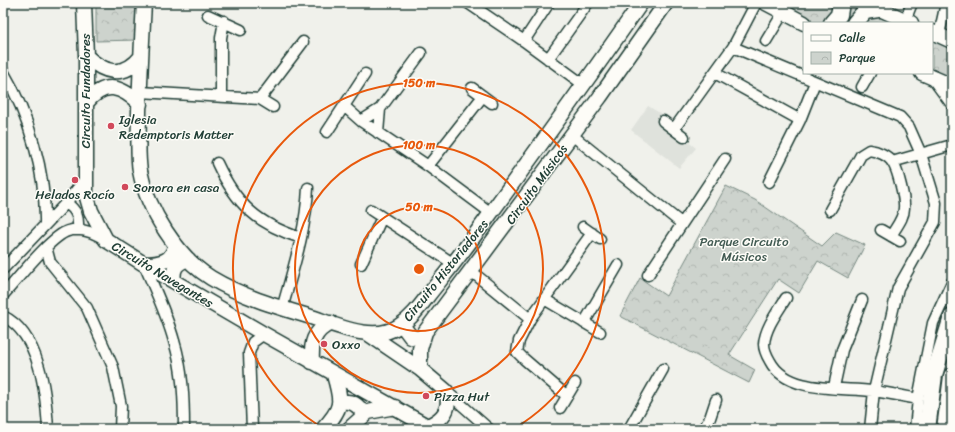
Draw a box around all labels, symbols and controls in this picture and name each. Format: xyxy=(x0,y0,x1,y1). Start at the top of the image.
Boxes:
legend xyxy=(803,22,933,74)
text: Calle xyxy=(839,27,866,49)
street label: Circuito Fundadores xyxy=(74,33,97,149)
text: Parque xyxy=(839,47,876,69)
text: 150 m xyxy=(403,72,436,94)
place label: Iglesia Redemptoris Matter xyxy=(118,108,234,146)
marker: Iglesia Redemptoris Matter xyxy=(106,121,116,131)
text: 100 m xyxy=(403,134,436,156)
street label: Circuito Músicos xyxy=(499,139,574,229)
marker: Helados Rocío xyxy=(70,175,80,185)
place label: Sonora en casa xyxy=(133,176,220,199)
marker: Sonora en casa xyxy=(120,182,130,192)
place label: Helados Rocío xyxy=(35,183,115,206)
text: 50 m xyxy=(405,196,433,218)
street label: Circuito Historiadores xyxy=(397,214,494,327)
park label: Parque Circuito Músicos xyxy=(699,230,789,268)
street label: Circuito Navegantes xyxy=(107,235,218,314)
centre of rings xyxy=(412,262,426,276)
place label: Oxxo xyxy=(332,333,361,356)
marker: Oxxo xyxy=(319,339,329,349)
place label: Pizza Hut xyxy=(434,385,490,408)
marker: Pizza Hut xyxy=(421,391,431,401)

